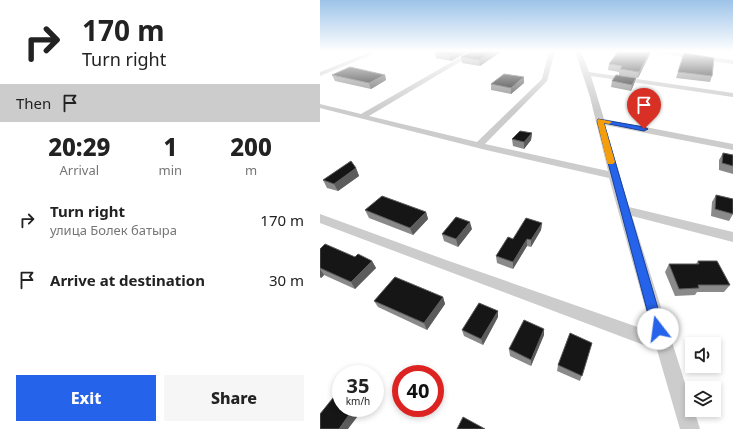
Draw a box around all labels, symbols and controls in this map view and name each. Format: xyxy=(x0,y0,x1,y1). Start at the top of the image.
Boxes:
text: 170 m xyxy=(82,11,165,49)
icon: right xyxy=(16,16,68,68)
text: Turn right xyxy=(82,47,166,71)
pin xyxy=(627,88,661,129)
icon: arrive xyxy=(59,92,81,114)
text: Then xyxy=(16,93,51,113)
icon: arrive xyxy=(633,94,655,116)
text: 20:29 xyxy=(48,130,110,163)
text: 1 xyxy=(163,130,177,163)
text: 200 xyxy=(230,130,272,163)
text: Arrival xyxy=(59,161,99,179)
text: min xyxy=(159,161,182,179)
text: m xyxy=(245,161,257,179)
text: Turn right xyxy=(50,201,125,221)
icon: right xyxy=(16,209,38,231)
text: 170 m xyxy=(260,210,304,230)
text: улица Болек батыра xyxy=(50,221,177,239)
icon: arrive xyxy=(16,269,38,291)
text: Arrive at destination xyxy=(50,270,205,290)
text: 30 m xyxy=(269,270,304,290)
position arrow xyxy=(637,308,679,350)
map controls xyxy=(685,337,721,417)
button: sound xyxy=(685,337,721,373)
speed limit sign: 40 xyxy=(392,365,444,417)
text: 35 xyxy=(347,372,369,399)
button: Exit xyxy=(16,375,156,421)
button: Share xyxy=(164,375,304,421)
button: layers xyxy=(685,381,721,417)
text: km/h xyxy=(346,394,370,408)

